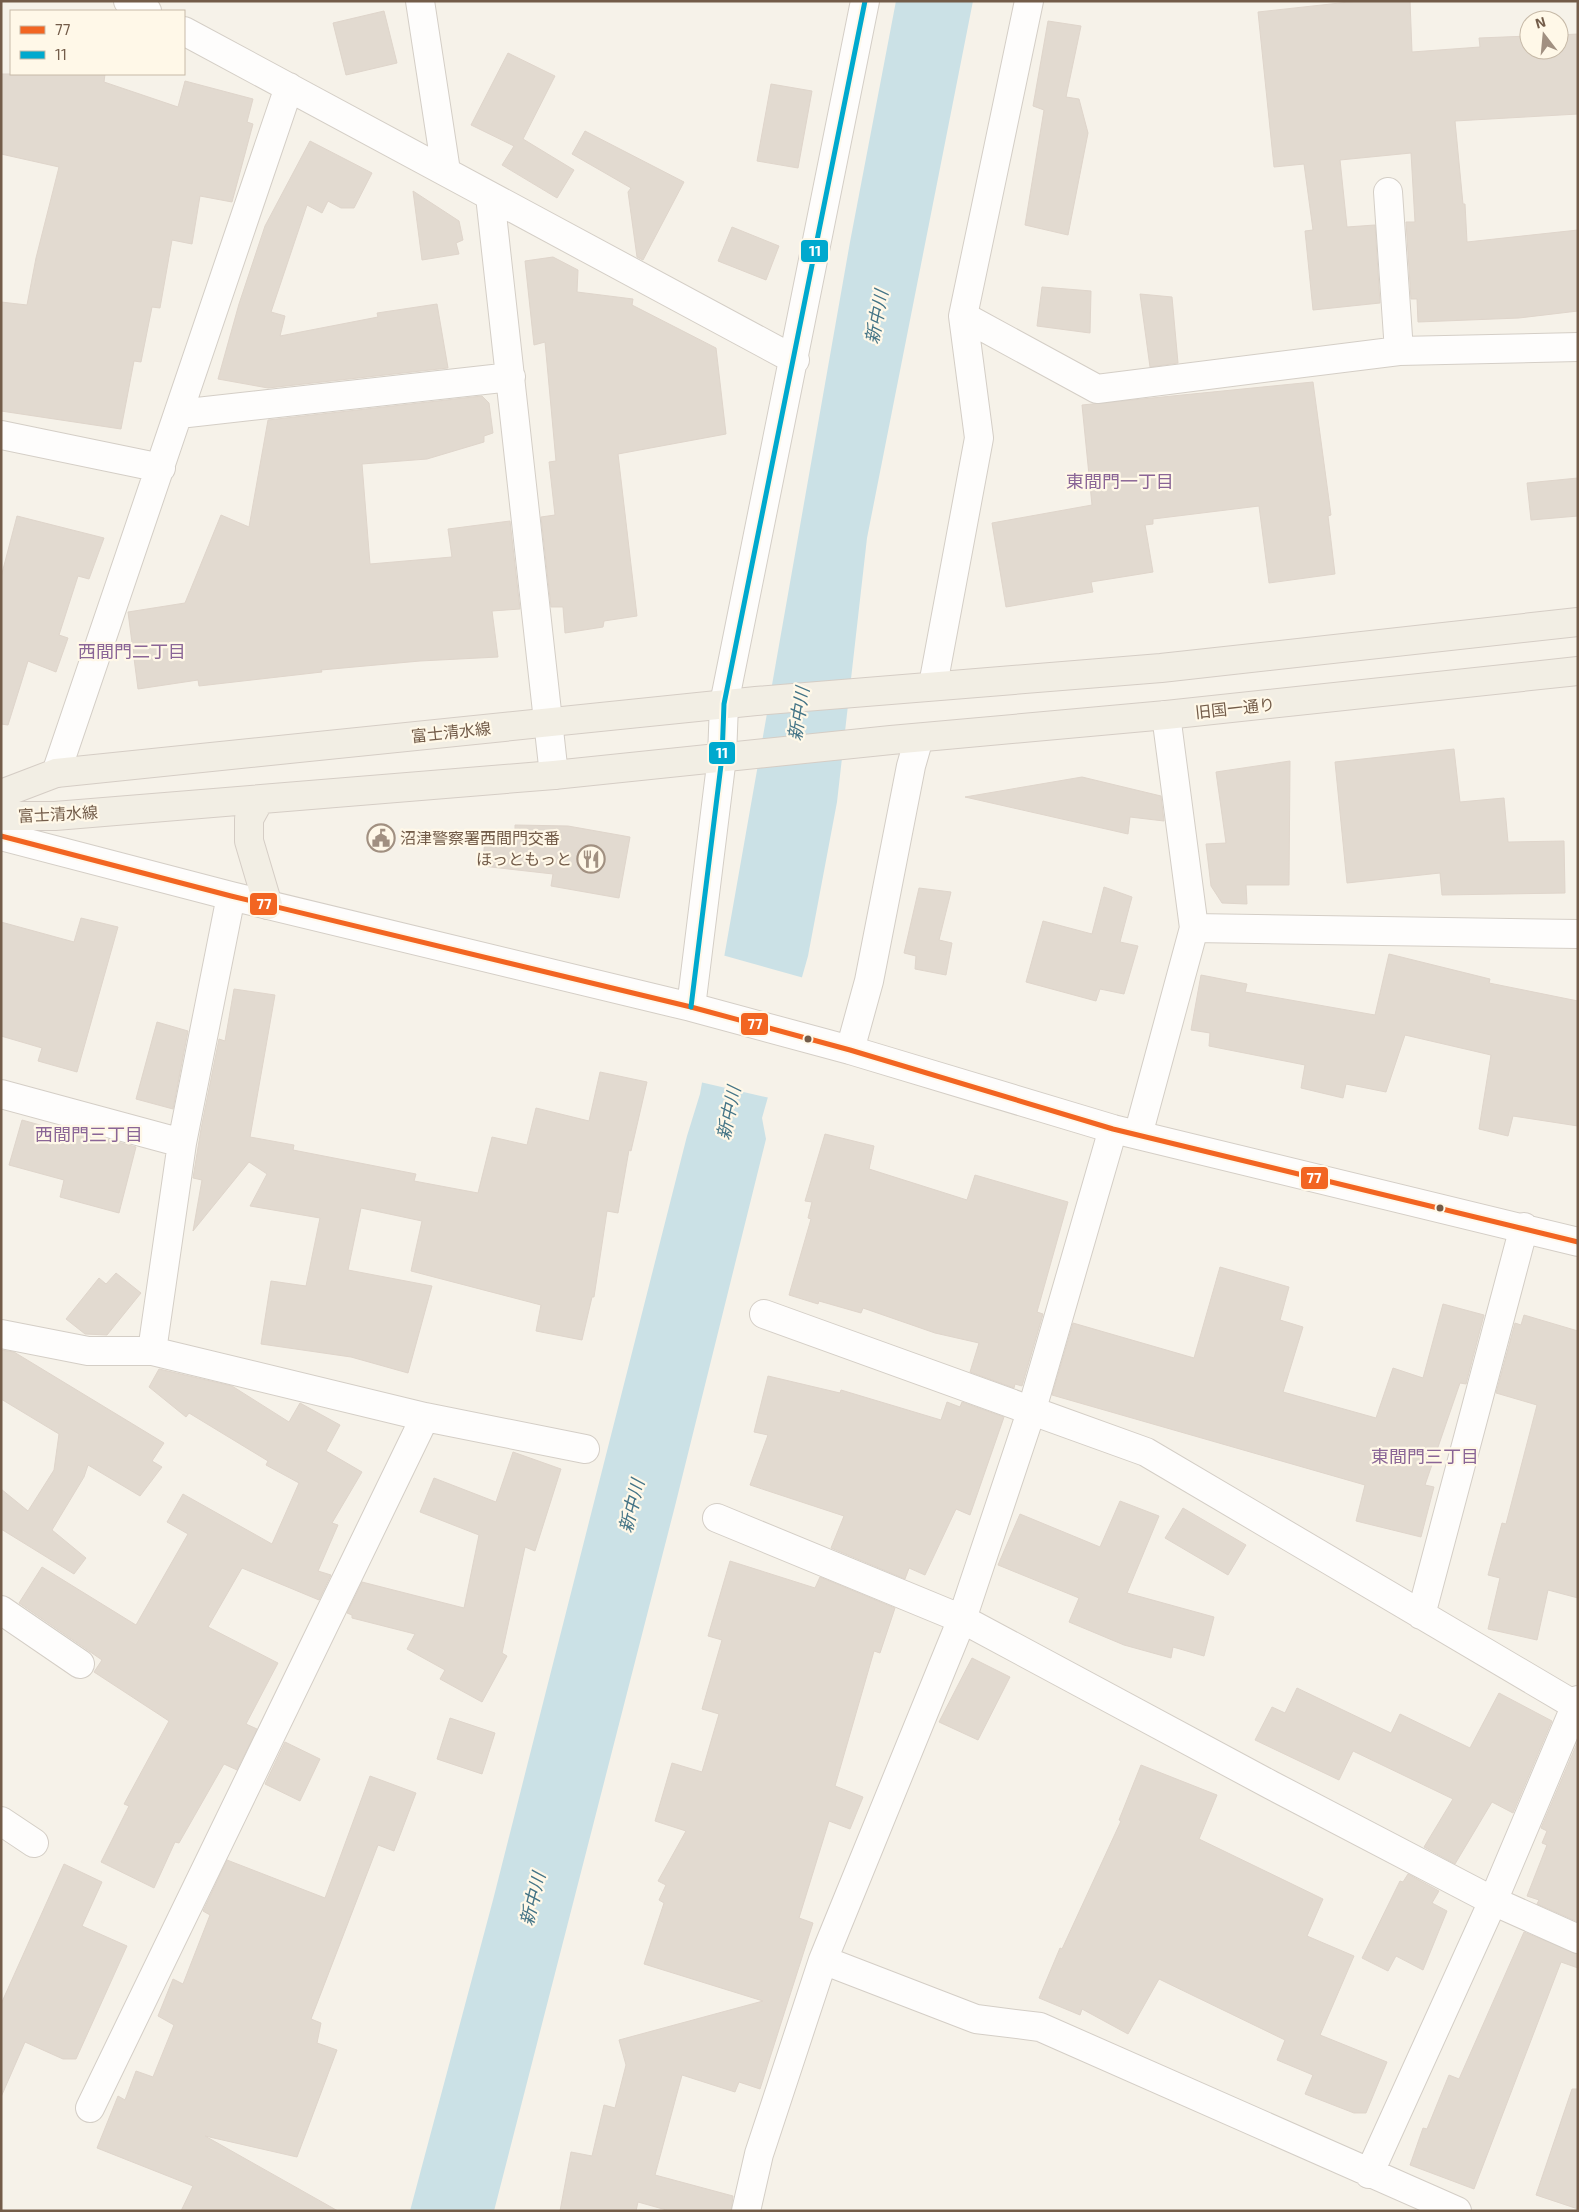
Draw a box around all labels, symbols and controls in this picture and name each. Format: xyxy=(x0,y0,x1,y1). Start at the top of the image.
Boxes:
legend xyxy=(10,10,185,75)
north arrow xyxy=(1519,10,1569,60)
text: N xyxy=(1533,12,1547,32)
text: 77 xyxy=(55,20,71,38)
text: 11 xyxy=(55,45,67,63)
line badge: 11 xyxy=(800,239,829,263)
text: 11 xyxy=(809,242,821,259)
water label: 新中川 xyxy=(860,286,892,345)
district label: 東間門一丁目 xyxy=(1066,470,1174,492)
district label: 西間門二丁目 xyxy=(78,640,186,662)
water label: 新中川 xyxy=(783,683,813,742)
street label: 旧国一通り xyxy=(1194,694,1276,721)
street label: 富士清水線 xyxy=(410,718,492,745)
line badge: 11 xyxy=(708,741,736,765)
text: 11 xyxy=(716,744,728,761)
street label: 富士清水線 xyxy=(18,802,98,825)
public building icon: 沼津警察署西間門交番 xyxy=(366,823,396,853)
place label: 沼津警察署西間門交番 xyxy=(400,828,560,847)
restaurant icon: ほっともっと xyxy=(576,844,606,874)
place label: ほっともっと xyxy=(476,849,572,868)
line badge: 77 xyxy=(249,892,278,916)
text: 77 xyxy=(257,895,272,912)
line badge: 77 xyxy=(740,1012,769,1036)
text: 77 xyxy=(748,1015,763,1032)
unlabelled marker xyxy=(803,1034,813,1044)
water label: 新中川 xyxy=(712,1082,745,1141)
district label: 西間門三丁目 xyxy=(35,1123,143,1145)
line badge: 77 xyxy=(1300,1166,1329,1190)
text: 77 xyxy=(1307,1169,1322,1186)
unlabelled marker xyxy=(1435,1203,1445,1213)
district label: 東間門三丁目 xyxy=(1371,1445,1479,1467)
water label: 新中川 xyxy=(614,1475,649,1535)
water label: 新中川 xyxy=(515,1868,550,1928)

